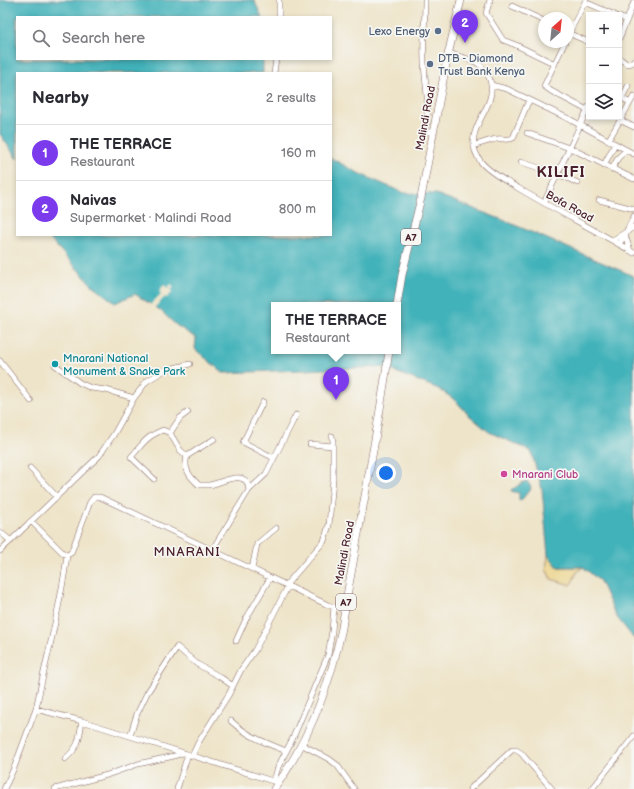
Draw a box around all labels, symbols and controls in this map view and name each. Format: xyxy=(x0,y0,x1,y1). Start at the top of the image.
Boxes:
pin: 2 xyxy=(452,10,478,43)
north arrow xyxy=(538,12,574,48)
map controls xyxy=(586,12,622,120)
button: + xyxy=(586,12,622,48)
search box xyxy=(16,16,332,60)
place label: Lexo Energy xyxy=(369,25,430,38)
marker: Lexo Energy xyxy=(433,26,443,36)
icon: search xyxy=(30,27,52,49)
text: Search here xyxy=(62,29,145,48)
button: − xyxy=(586,48,622,84)
place label: DTB - Diamond Trust Bank Kenya xyxy=(438,52,525,78)
marker: DTB - Diamond Trust Bank Kenya xyxy=(425,59,435,69)
button: layers xyxy=(586,84,622,120)
street label: Malindi Road xyxy=(413,85,438,151)
text: Nearby xyxy=(32,88,89,108)
text: 2 results xyxy=(266,90,316,106)
text: THE TERRACE xyxy=(70,135,172,154)
text: 1 xyxy=(42,145,48,161)
text: 160 m xyxy=(281,145,316,161)
text: Restaurant xyxy=(70,154,135,170)
district label: KILIFI xyxy=(536,163,586,182)
street label: Bofa Road xyxy=(544,188,596,225)
text: Naivas xyxy=(70,191,116,210)
text: 2 xyxy=(41,201,49,217)
text: 800 m xyxy=(279,201,316,217)
text: Supermarket · Malindi Road xyxy=(70,210,231,226)
road number: A7 xyxy=(401,229,421,245)
popup xyxy=(271,302,401,354)
text: THE TERRACE xyxy=(285,311,387,330)
text: Restaurant xyxy=(285,330,350,346)
place label: Mnarani National Monument & Snake Park xyxy=(63,352,186,378)
marker: Mnarani National Monument & Snake Park xyxy=(50,359,60,369)
pin: 1 xyxy=(323,367,349,400)
your location xyxy=(376,463,396,483)
place label: Mnarani Club xyxy=(512,468,578,481)
marker: Mnarani Club xyxy=(499,469,509,479)
street label: Malindi Road xyxy=(332,520,357,586)
district label: MNARANI xyxy=(154,544,220,560)
road number: A7 xyxy=(336,594,356,610)

